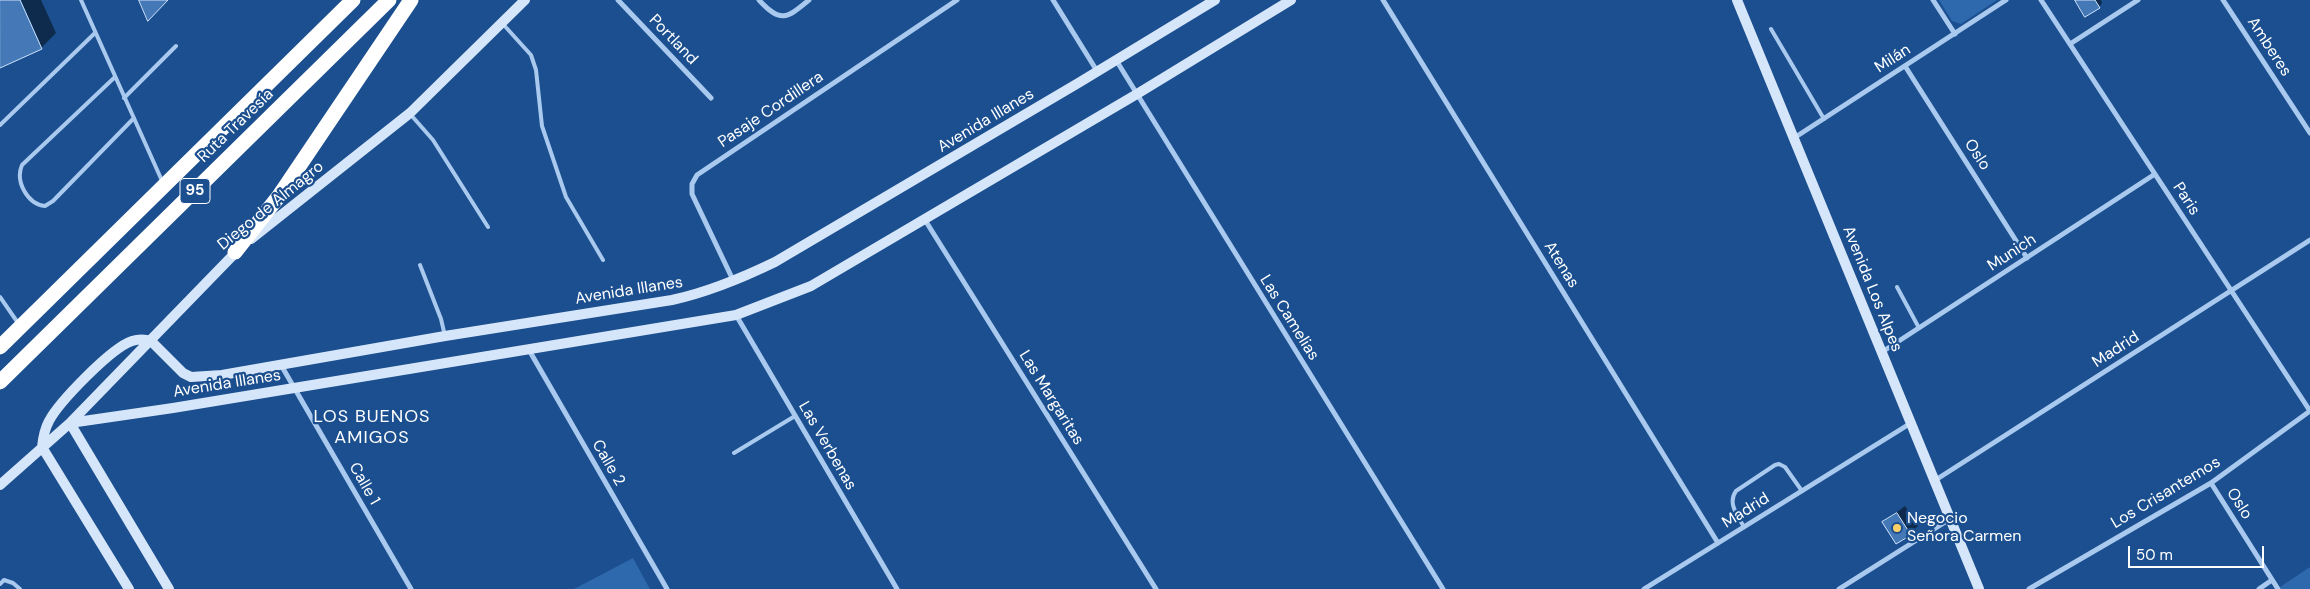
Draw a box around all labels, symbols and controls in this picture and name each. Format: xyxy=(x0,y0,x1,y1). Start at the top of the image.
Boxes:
street label: Portland xyxy=(645,11,701,69)
street label: Amberes xyxy=(2243,14,2295,80)
street label: Milán xyxy=(1872,40,1914,78)
street label: Pasaje Cordillera xyxy=(715,68,827,152)
street label: Ruta Travesía xyxy=(194,85,278,167)
street label: Avenida Illanes xyxy=(934,85,1038,157)
street label: Oslo xyxy=(1960,136,1994,174)
street label: Diego de Almagro xyxy=(214,157,328,255)
road number: 95 xyxy=(180,178,210,204)
street label: Paris xyxy=(2168,179,2204,219)
street label: Avenida Los Alpes xyxy=(1838,223,1906,355)
street label: Munich xyxy=(1984,230,2040,276)
street label: Atenas xyxy=(1539,238,1583,292)
street label: Las Camelias xyxy=(1255,272,1323,364)
street label: Avenida Illanes xyxy=(574,273,684,309)
street label: Madrid xyxy=(2089,328,2143,372)
street label: Las Margaritas xyxy=(1014,347,1088,449)
street label: Avenida Illanes xyxy=(172,366,282,402)
street label: Las Verbenas xyxy=(794,398,860,494)
district label: LOS BUENOS AMIGOS xyxy=(312,406,432,448)
street label: Calle 2 xyxy=(587,437,629,489)
street label: Los Crisantemos xyxy=(2108,453,2224,533)
street label: Calle 1 xyxy=(344,459,384,509)
street label: Oslo xyxy=(2222,485,2256,523)
street label: Madrid xyxy=(1719,489,1773,533)
place label: Negocio Señora Carmen xyxy=(1907,509,2022,547)
marker: Negocio Señora Carmen xyxy=(1891,522,1903,534)
scale bar xyxy=(2130,536,2266,568)
text: 50 m xyxy=(2136,545,2173,565)

